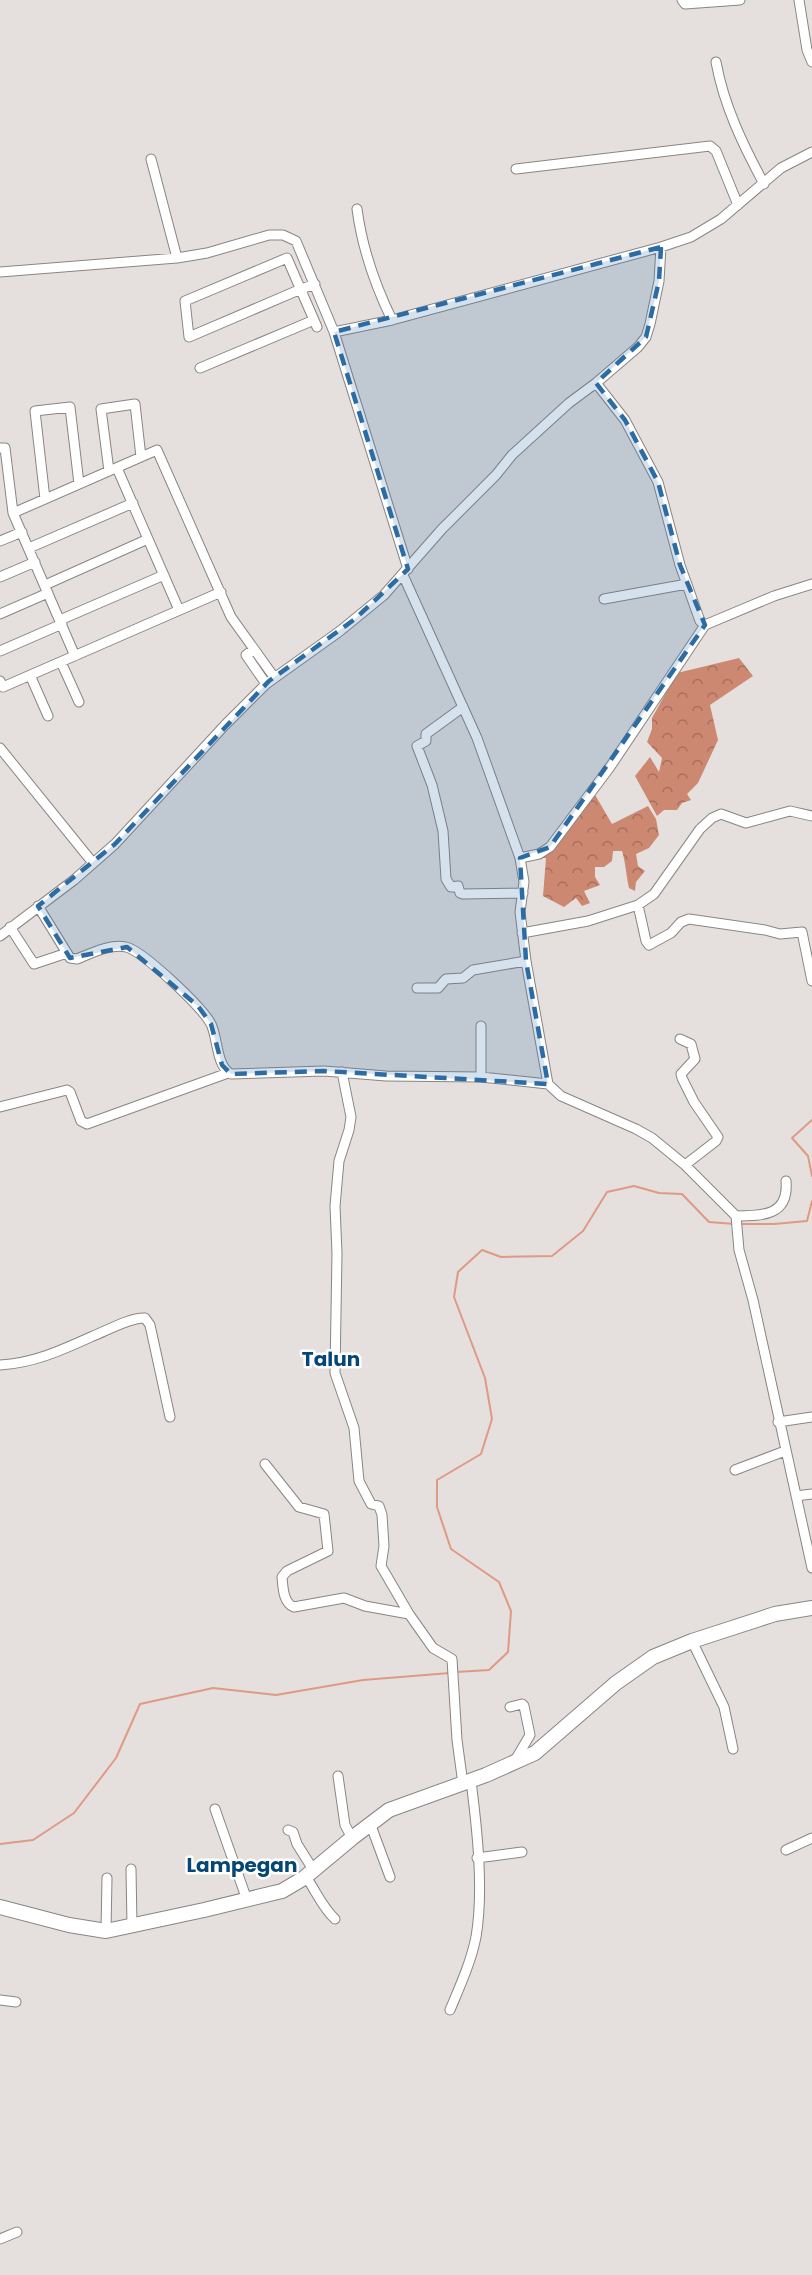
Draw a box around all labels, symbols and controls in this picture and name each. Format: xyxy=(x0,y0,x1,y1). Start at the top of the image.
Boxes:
district label: Talun xyxy=(302,1345,360,1373)
district label: Lampegan xyxy=(187,1851,297,1879)

